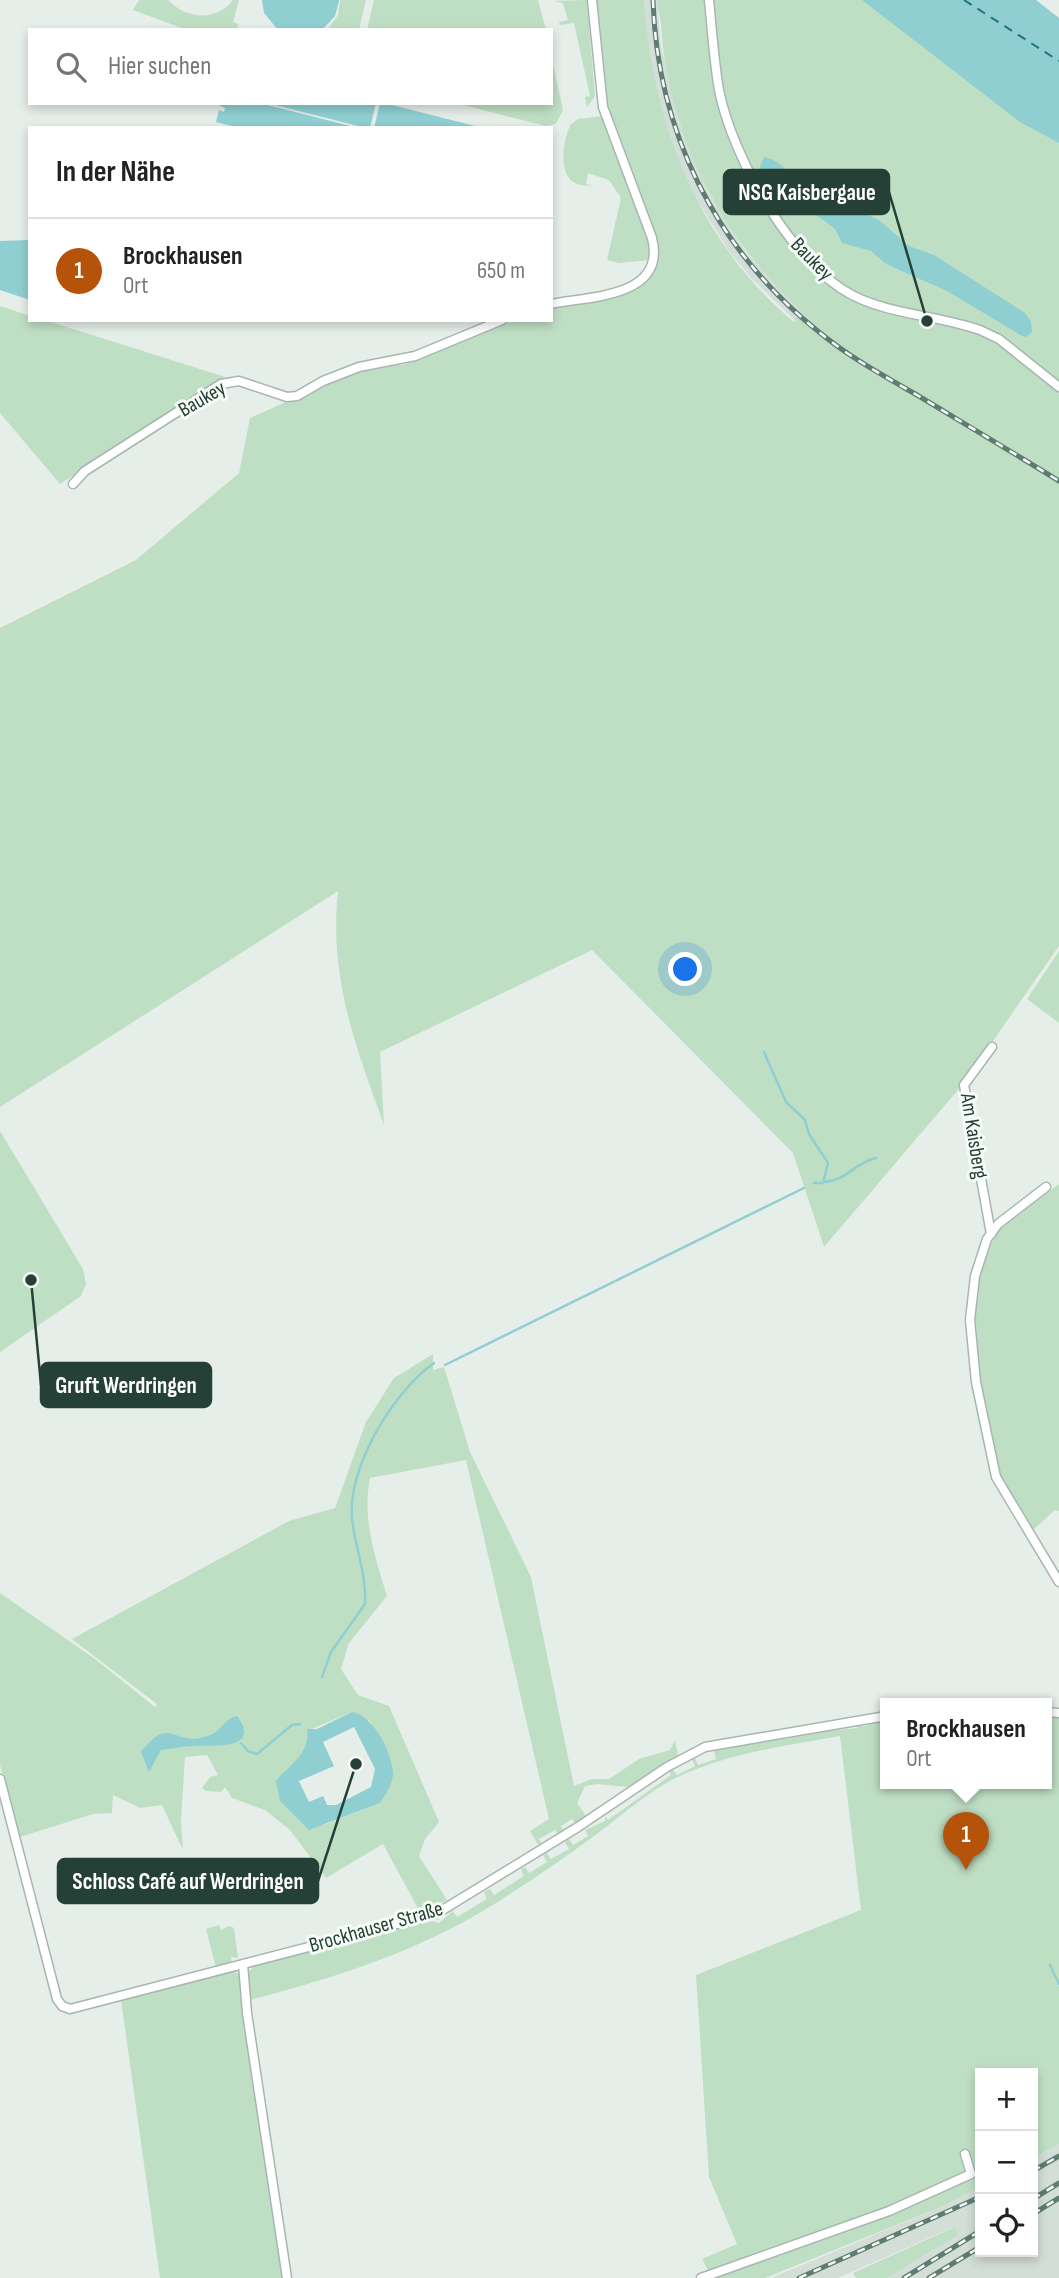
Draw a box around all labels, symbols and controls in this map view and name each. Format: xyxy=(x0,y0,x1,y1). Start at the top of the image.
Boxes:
search box xyxy=(28,28,553,105)
icon: search xyxy=(52,48,90,86)
text: Hier suchen xyxy=(108,51,211,82)
text: In der Nähe xyxy=(56,154,175,190)
callout: NSG Kaisbergaue xyxy=(724,170,889,214)
text: NSG Kaisbergaue xyxy=(738,179,876,207)
street label: Baukey xyxy=(786,232,838,286)
text: Brockhausen xyxy=(123,241,243,272)
text: 1 xyxy=(74,257,84,285)
text: 650 m xyxy=(477,257,525,285)
text: Ort xyxy=(123,272,148,300)
street label: Baukey xyxy=(174,376,230,422)
your location xyxy=(668,952,702,986)
street label: Am Kaisberg xyxy=(955,1091,993,1180)
callout: Gruft Werdringen xyxy=(41,1363,211,1407)
text: Gruft Werdringen xyxy=(55,1372,197,1400)
popup xyxy=(880,1698,1052,1789)
text: Brockhausen xyxy=(906,1714,1026,1745)
text: Ort xyxy=(906,1745,931,1773)
pin: 1 xyxy=(943,1812,989,1870)
callout: Schloss Café auf Werdringen xyxy=(58,1859,318,1903)
text: Schloss Café auf Werdringen xyxy=(72,1868,304,1896)
street label: Brockhauser Straße xyxy=(306,1896,446,1958)
map controls xyxy=(975,2068,1038,2257)
button: + xyxy=(975,2068,1038,2131)
button: − xyxy=(975,2131,1038,2194)
button: locate xyxy=(975,2194,1038,2257)

